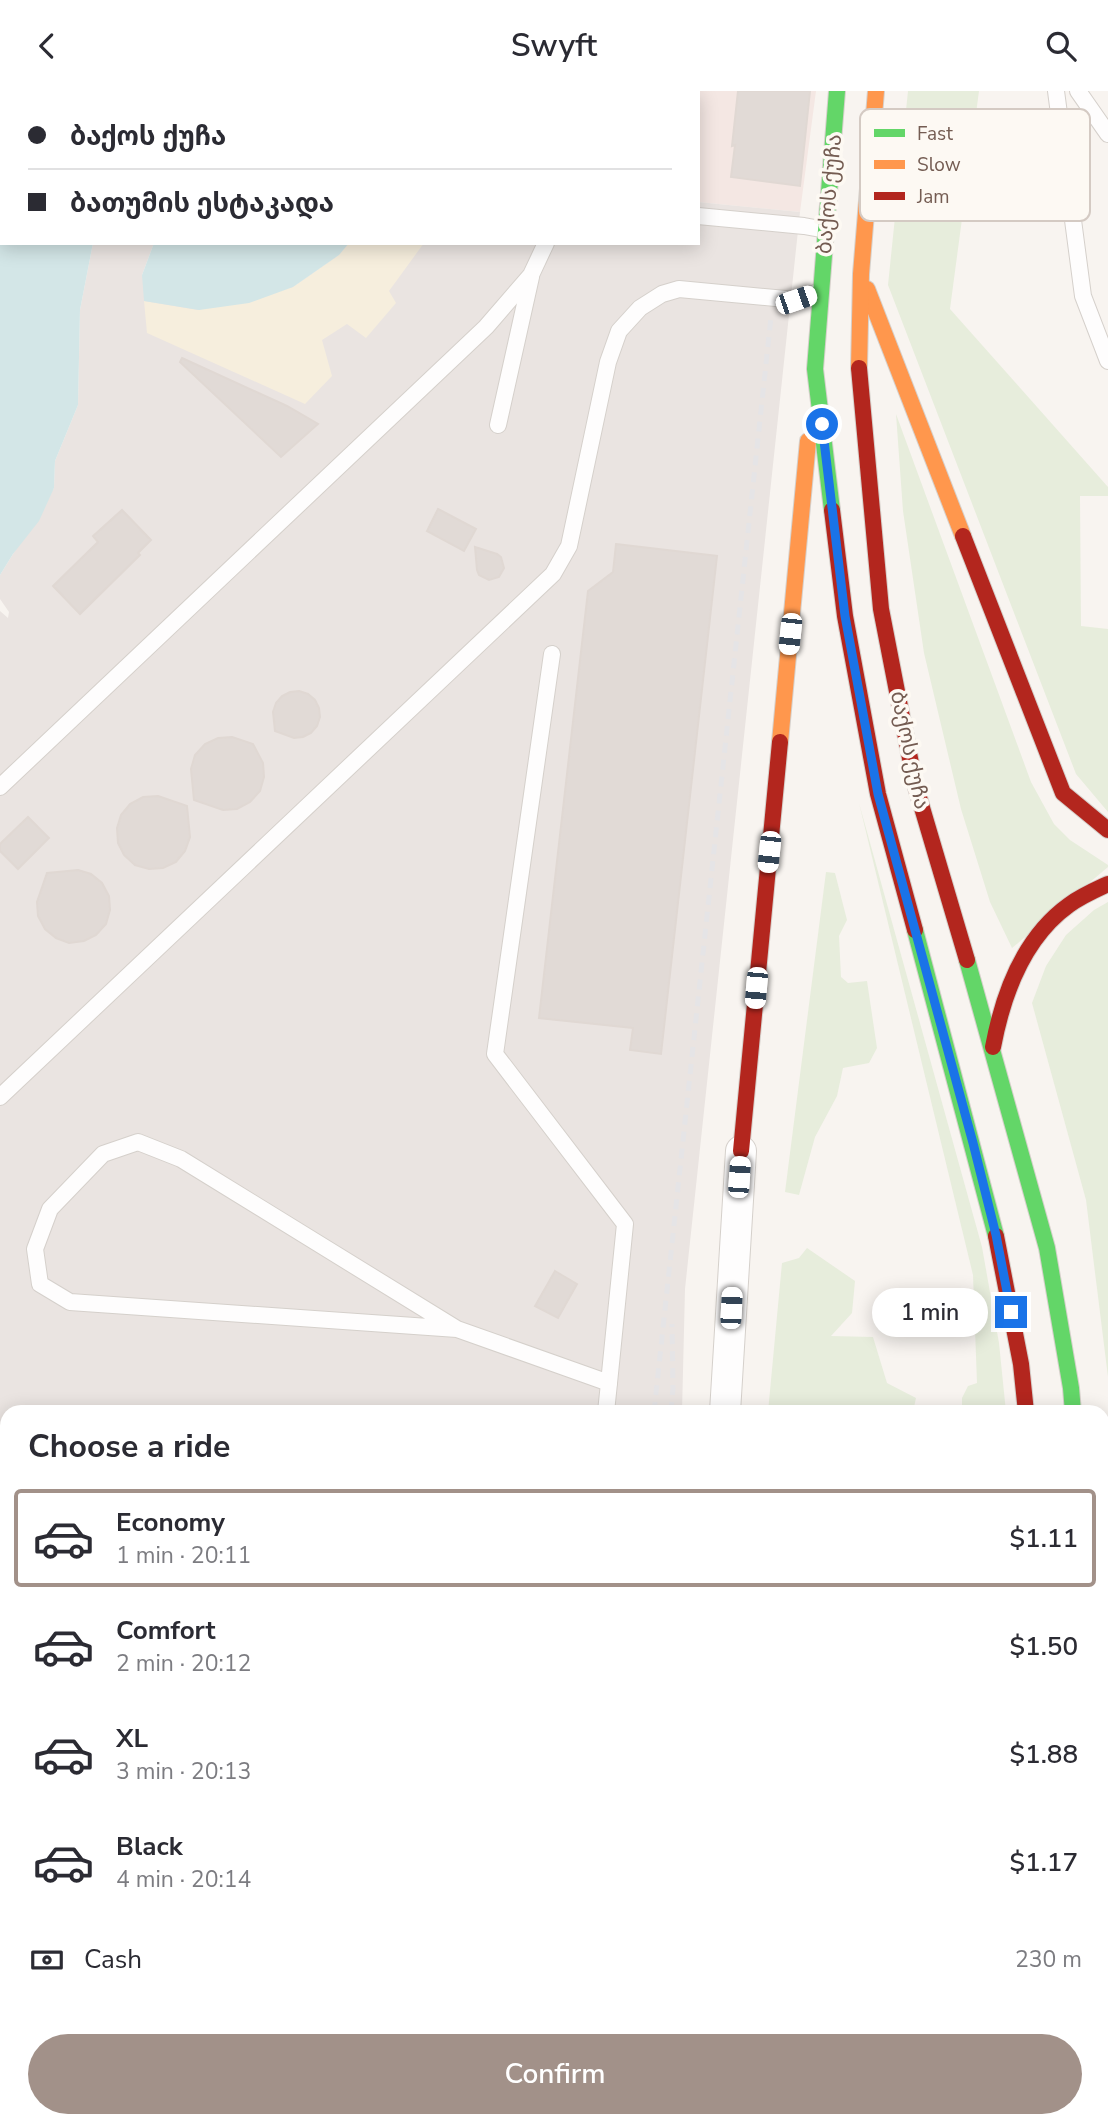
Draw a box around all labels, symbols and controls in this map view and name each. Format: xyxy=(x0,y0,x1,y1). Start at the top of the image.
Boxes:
text: Swyft xyxy=(511,24,597,67)
icon: back xyxy=(28,27,66,65)
icon: search xyxy=(1042,27,1080,65)
legend xyxy=(860,109,1090,221)
text: ბაქოს ქუჩა xyxy=(70,119,226,154)
text: Fast xyxy=(917,121,953,147)
street label: ბაქოს ქუჩა xyxy=(810,133,848,255)
text: Slow xyxy=(917,152,961,178)
text: Jam xyxy=(916,184,950,210)
text: ბათუმის ესტაკადა xyxy=(70,186,334,221)
car xyxy=(773,283,820,317)
route start xyxy=(806,408,838,440)
car xyxy=(778,612,803,656)
street label: ბაქოს ქუჩა xyxy=(884,688,936,812)
car xyxy=(757,830,782,874)
car xyxy=(744,966,769,1010)
car xyxy=(728,1155,751,1199)
car xyxy=(720,1286,743,1330)
callout: 1 min xyxy=(871,1287,986,1337)
route end xyxy=(995,1296,1027,1328)
text: 1 min xyxy=(901,1297,959,1328)
text: Choose a ride xyxy=(28,1425,230,1468)
text: Economy xyxy=(116,1505,225,1540)
icon: car xyxy=(32,1507,95,1570)
text: $1.11 xyxy=(1009,1521,1078,1556)
text: 1 min · 20:11 xyxy=(116,1540,251,1571)
text: Comfort xyxy=(116,1613,216,1648)
icon: car xyxy=(32,1615,95,1678)
text: $1.50 xyxy=(1009,1629,1078,1664)
text: 2 min · 20:12 xyxy=(116,1648,251,1679)
text: XL xyxy=(116,1721,148,1756)
icon: car xyxy=(32,1723,95,1786)
text: $1.88 xyxy=(1009,1737,1078,1772)
text: 3 min · 20:13 xyxy=(116,1756,251,1787)
text: Black xyxy=(116,1829,183,1864)
icon: car xyxy=(32,1831,95,1894)
text: $1.17 xyxy=(1009,1845,1078,1880)
text: 4 min · 20:14 xyxy=(116,1864,251,1895)
icon: cash xyxy=(28,1941,66,1979)
text: Cash xyxy=(84,1942,142,1977)
text: 230 m xyxy=(1015,1944,1082,1975)
button: Confirm xyxy=(28,2034,1082,2114)

